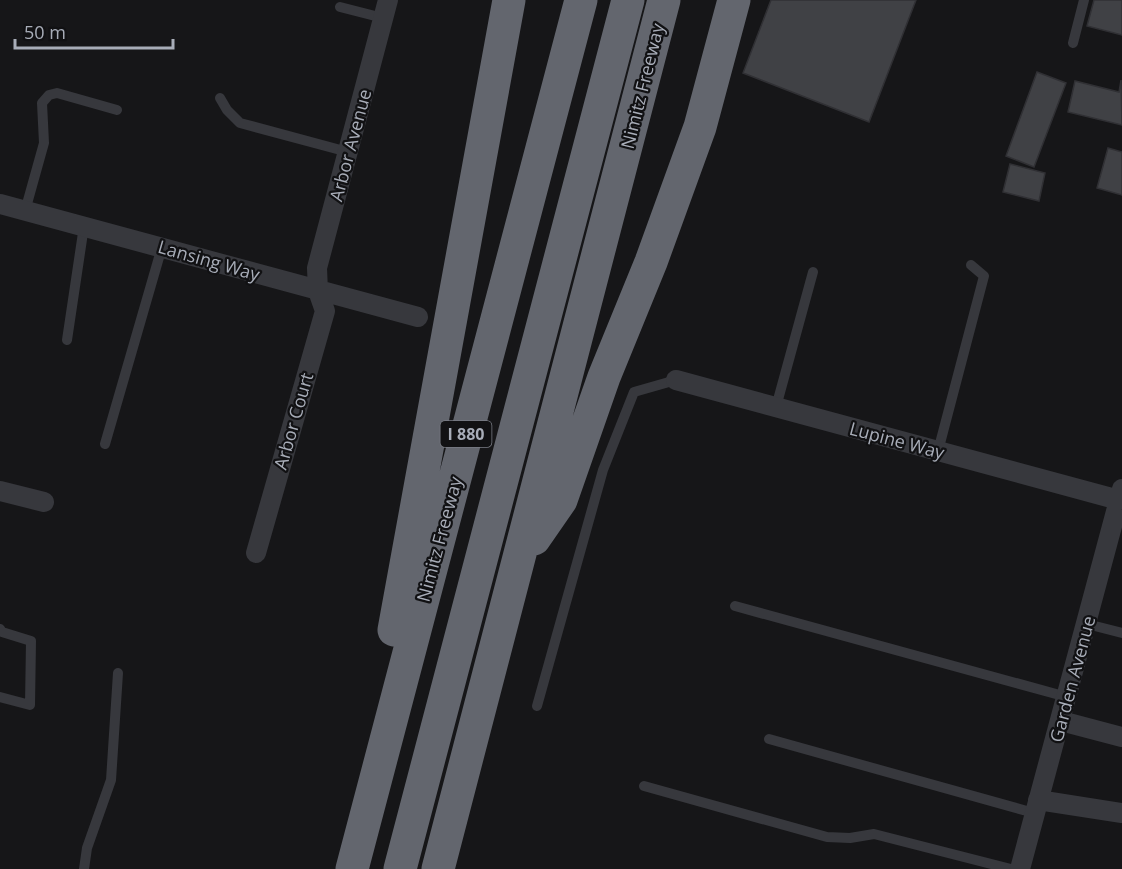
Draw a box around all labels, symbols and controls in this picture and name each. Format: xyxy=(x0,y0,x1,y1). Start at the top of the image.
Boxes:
scale bar xyxy=(15,12,172,50)
text: 50 m xyxy=(24,20,66,44)
street label: Nimitz Freeway xyxy=(615,20,669,151)
street label: Arbor Avenue xyxy=(323,86,377,204)
street label: Lansing Way xyxy=(155,234,264,286)
street label: Arbor Court xyxy=(268,370,318,472)
street label: Lupine Way xyxy=(847,416,948,464)
road number: I 880 xyxy=(440,421,492,447)
street label: Nimitz Freeway xyxy=(411,473,467,604)
street label: Garden Avenue xyxy=(1044,613,1100,745)

